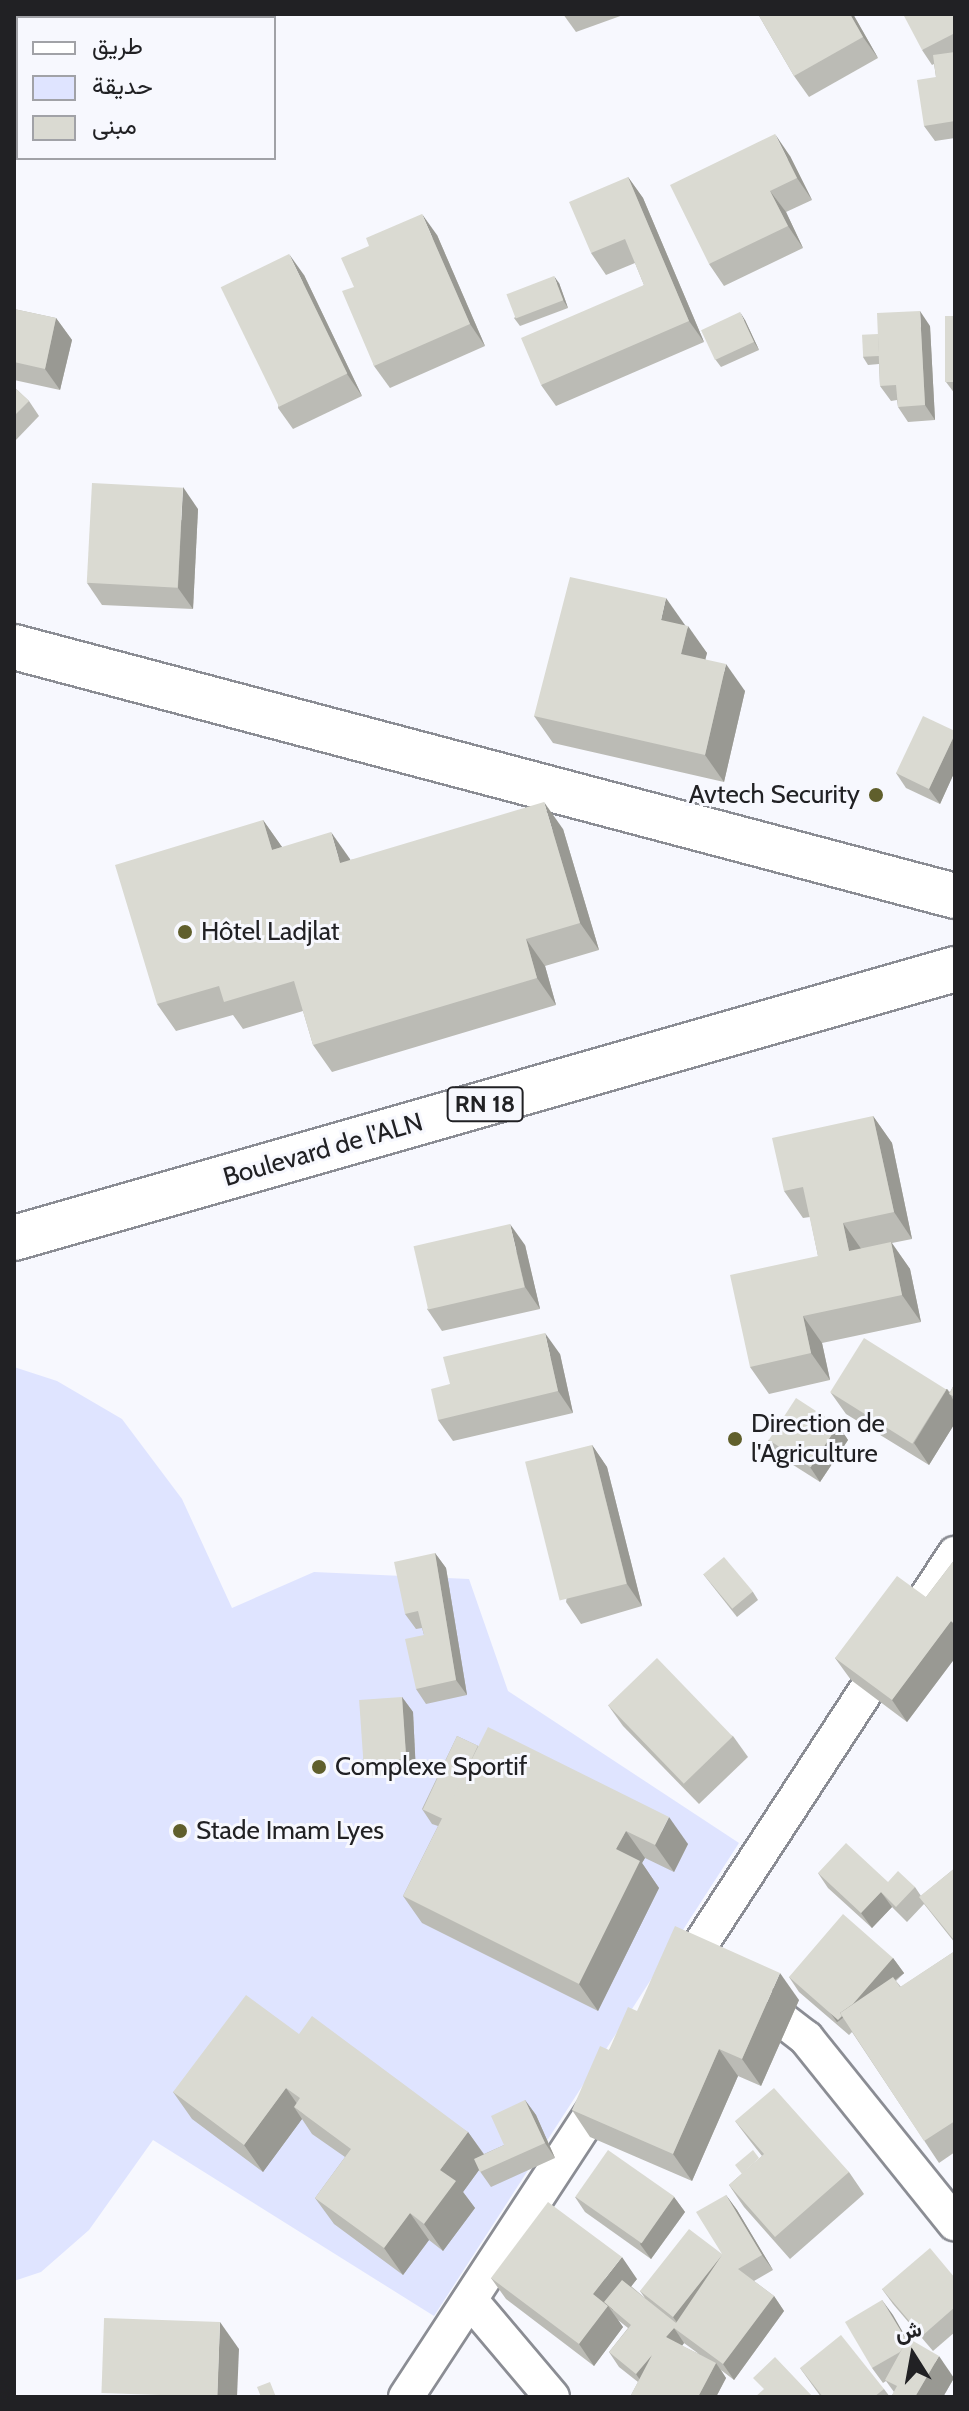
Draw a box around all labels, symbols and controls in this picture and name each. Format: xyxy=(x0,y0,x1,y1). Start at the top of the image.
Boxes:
legend xyxy=(16,16,276,160)
text: طريق xyxy=(92,31,143,60)
text: حديقة xyxy=(92,71,153,100)
text: مبنى xyxy=(92,111,137,140)
place label: Avtech Security xyxy=(689,779,860,811)
marker: Avtech Security xyxy=(867,786,885,804)
place label: Hôtel Ladjlat xyxy=(201,916,340,948)
marker: Hôtel Ladjlat xyxy=(176,923,194,941)
road number: RN 18 xyxy=(445,1084,525,1124)
street label: Boulevard de l'ALN xyxy=(220,1107,426,1193)
place label: Direction de l'Agriculture xyxy=(751,1408,885,1470)
marker: Direction de l'Agriculture xyxy=(726,1430,744,1448)
place label: Complexe Sportif xyxy=(335,1751,527,1783)
marker: Complexe Sportif xyxy=(310,1758,328,1776)
place label: Stade Imam Lyes xyxy=(196,1815,384,1847)
marker: Stade Imam Lyes xyxy=(171,1822,189,1840)
north arrow xyxy=(873,2315,953,2395)
text: ش xyxy=(893,2315,924,2347)

